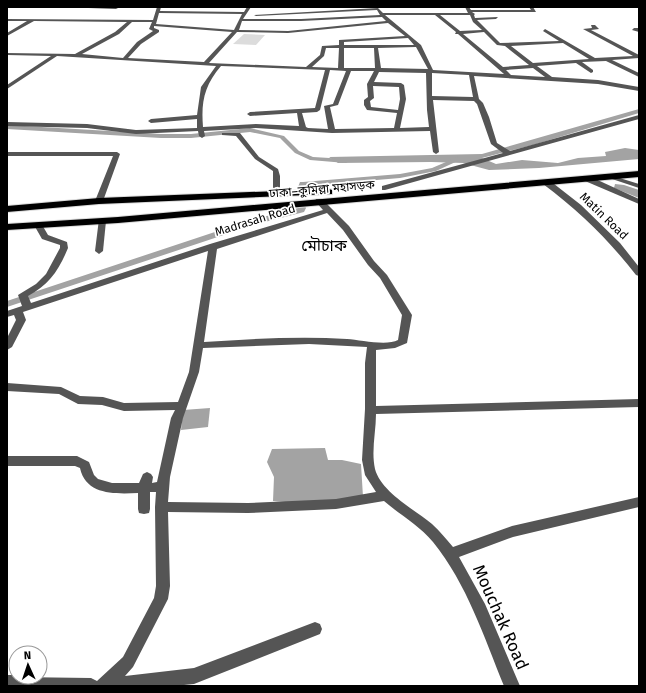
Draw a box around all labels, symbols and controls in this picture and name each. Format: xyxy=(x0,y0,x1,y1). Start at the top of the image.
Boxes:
street label: ঢাকা–কুমিল্লা মহাসড়ক xyxy=(267,176,376,202)
street label: Matin Road xyxy=(577,190,631,242)
street label: Madrasah Road xyxy=(213,201,297,239)
district label: মৌচাক xyxy=(301,236,348,255)
street label: Mouchak Road xyxy=(468,561,533,673)
north arrow xyxy=(8,645,48,685)
text: N xyxy=(24,649,31,662)

